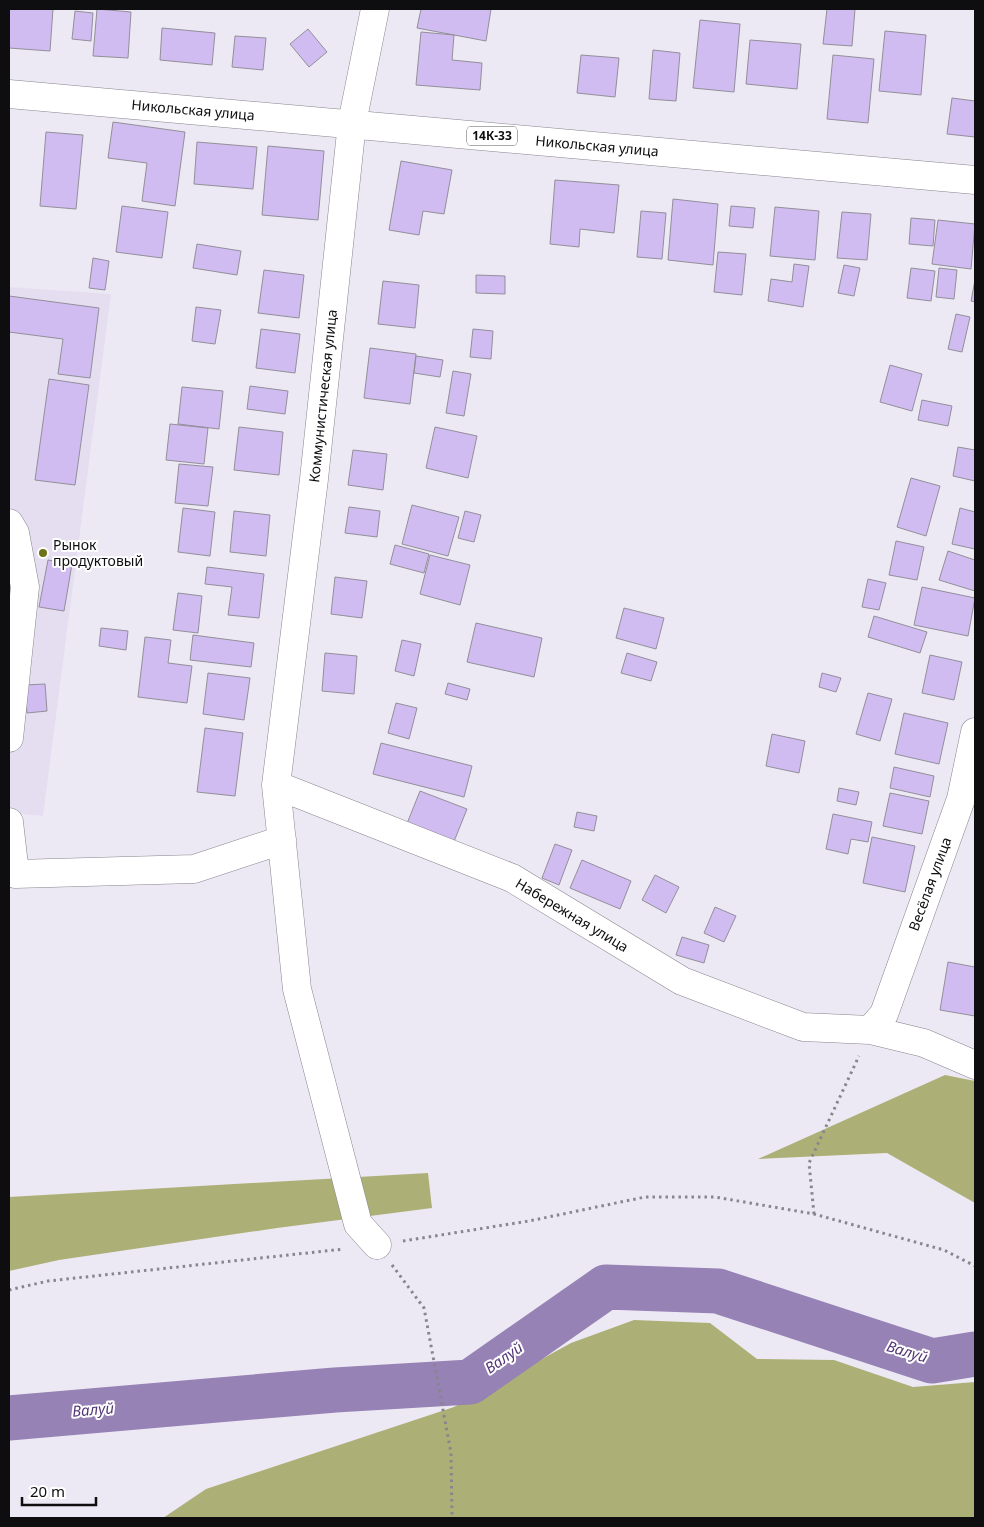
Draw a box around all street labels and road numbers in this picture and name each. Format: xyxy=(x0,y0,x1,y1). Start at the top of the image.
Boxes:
street label: Никольская улица xyxy=(131,95,255,124)
road number: 14К-33 xyxy=(467,126,517,146)
street label: Никольская улица xyxy=(535,131,659,160)
street label: Коммунистическая улица xyxy=(304,308,341,483)
street label: Весёлая улица xyxy=(904,834,955,933)
street label: Набережная улица xyxy=(512,873,632,956)

